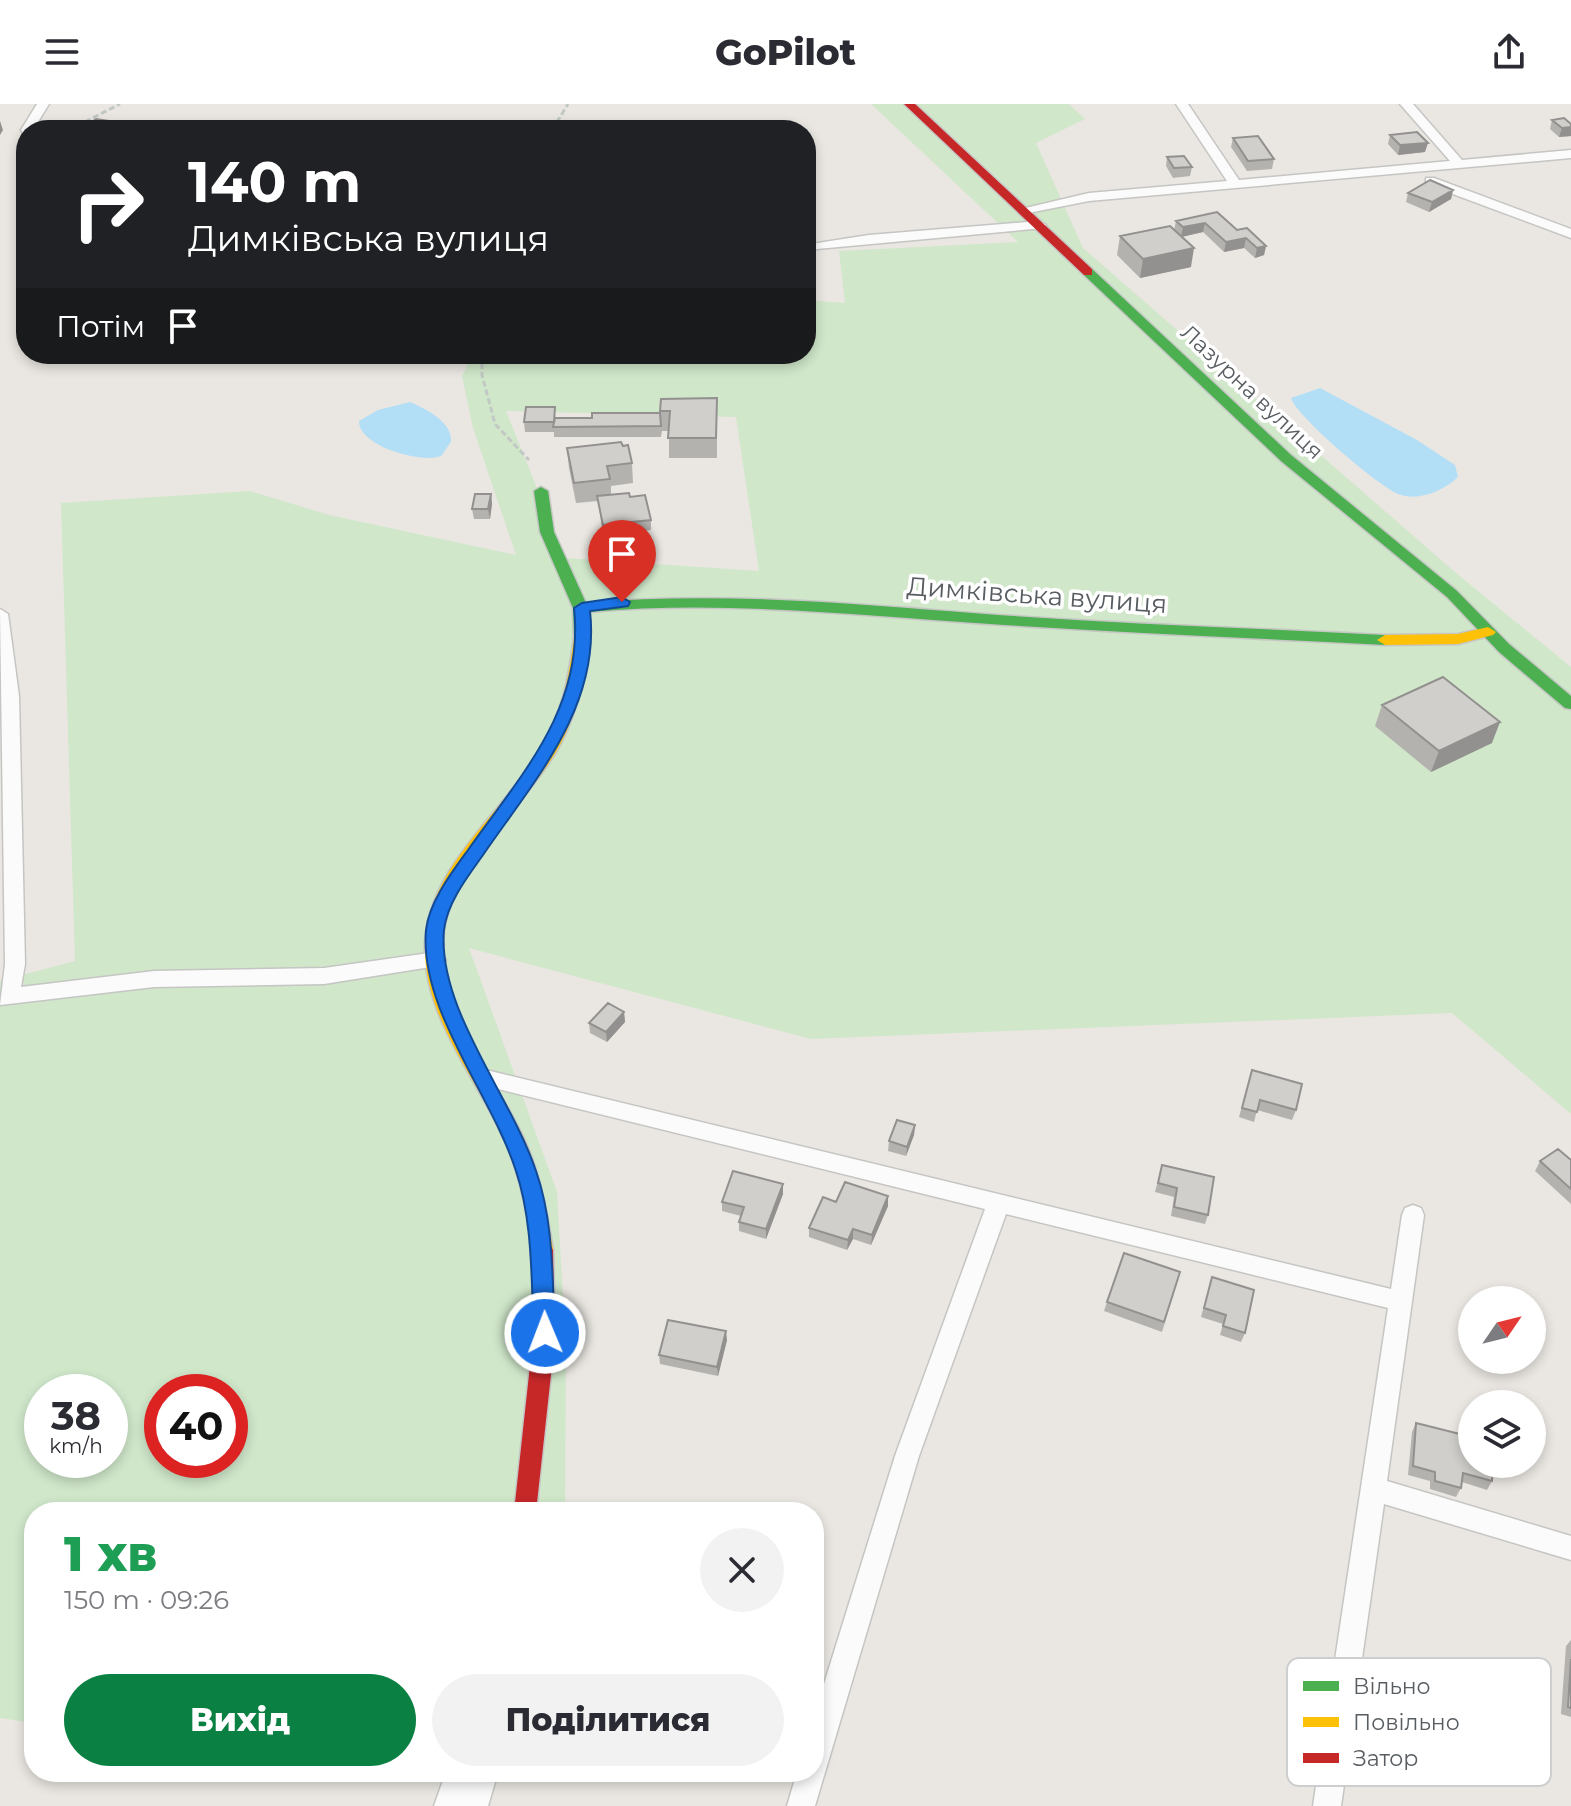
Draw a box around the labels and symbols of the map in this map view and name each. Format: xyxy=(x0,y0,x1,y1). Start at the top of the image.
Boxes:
street label: Лазурна вулиця xyxy=(1175,319,1329,465)
pin xyxy=(588,520,656,602)
street label: Димківська вулиця xyxy=(906,570,1168,620)
north arrow xyxy=(1458,1286,1546,1374)
position arrow xyxy=(503,1291,587,1375)
speed limit sign: 40 xyxy=(144,1374,248,1478)
legend xyxy=(1287,1658,1551,1786)
text: Вільно xyxy=(1353,1673,1431,1700)
text: Повільно xyxy=(1353,1709,1460,1736)
text: Затор xyxy=(1353,1745,1418,1772)

